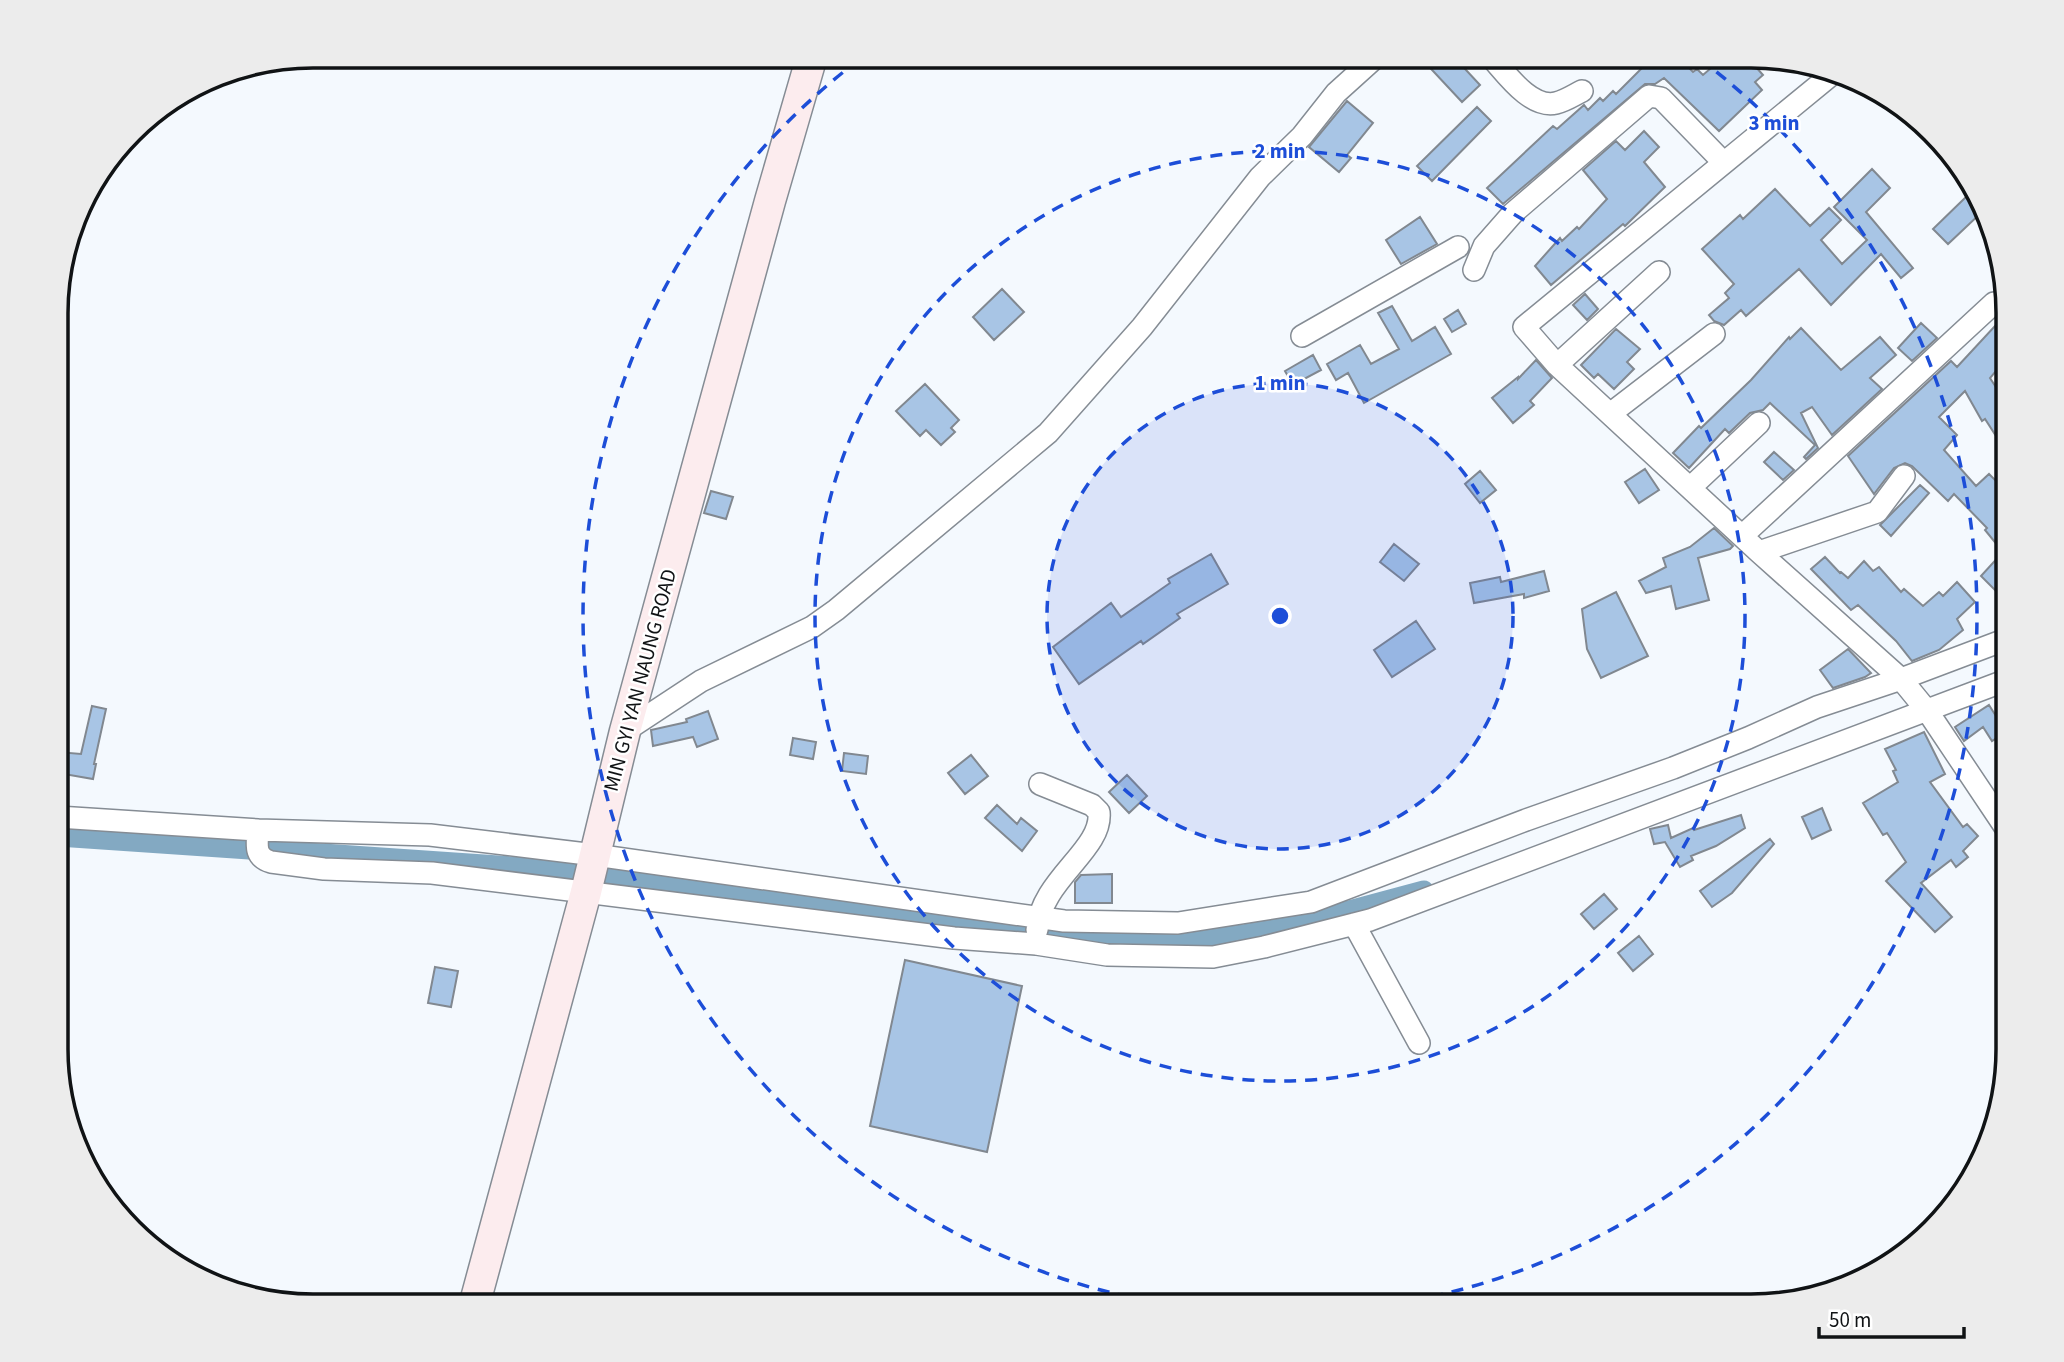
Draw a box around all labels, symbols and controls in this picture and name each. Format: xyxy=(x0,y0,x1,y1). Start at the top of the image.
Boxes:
text: 3 min xyxy=(1748,108,1800,138)
text: 2 min xyxy=(1254,136,1306,166)
text: 1 min xyxy=(1254,368,1306,398)
street label: MIN GYI YAN NAUNG ROAD xyxy=(596,565,684,795)
centre of rings xyxy=(1268,604,1292,628)
scale bar xyxy=(1819,1296,1964,1340)
text: 50 m xyxy=(1829,1305,1871,1335)

